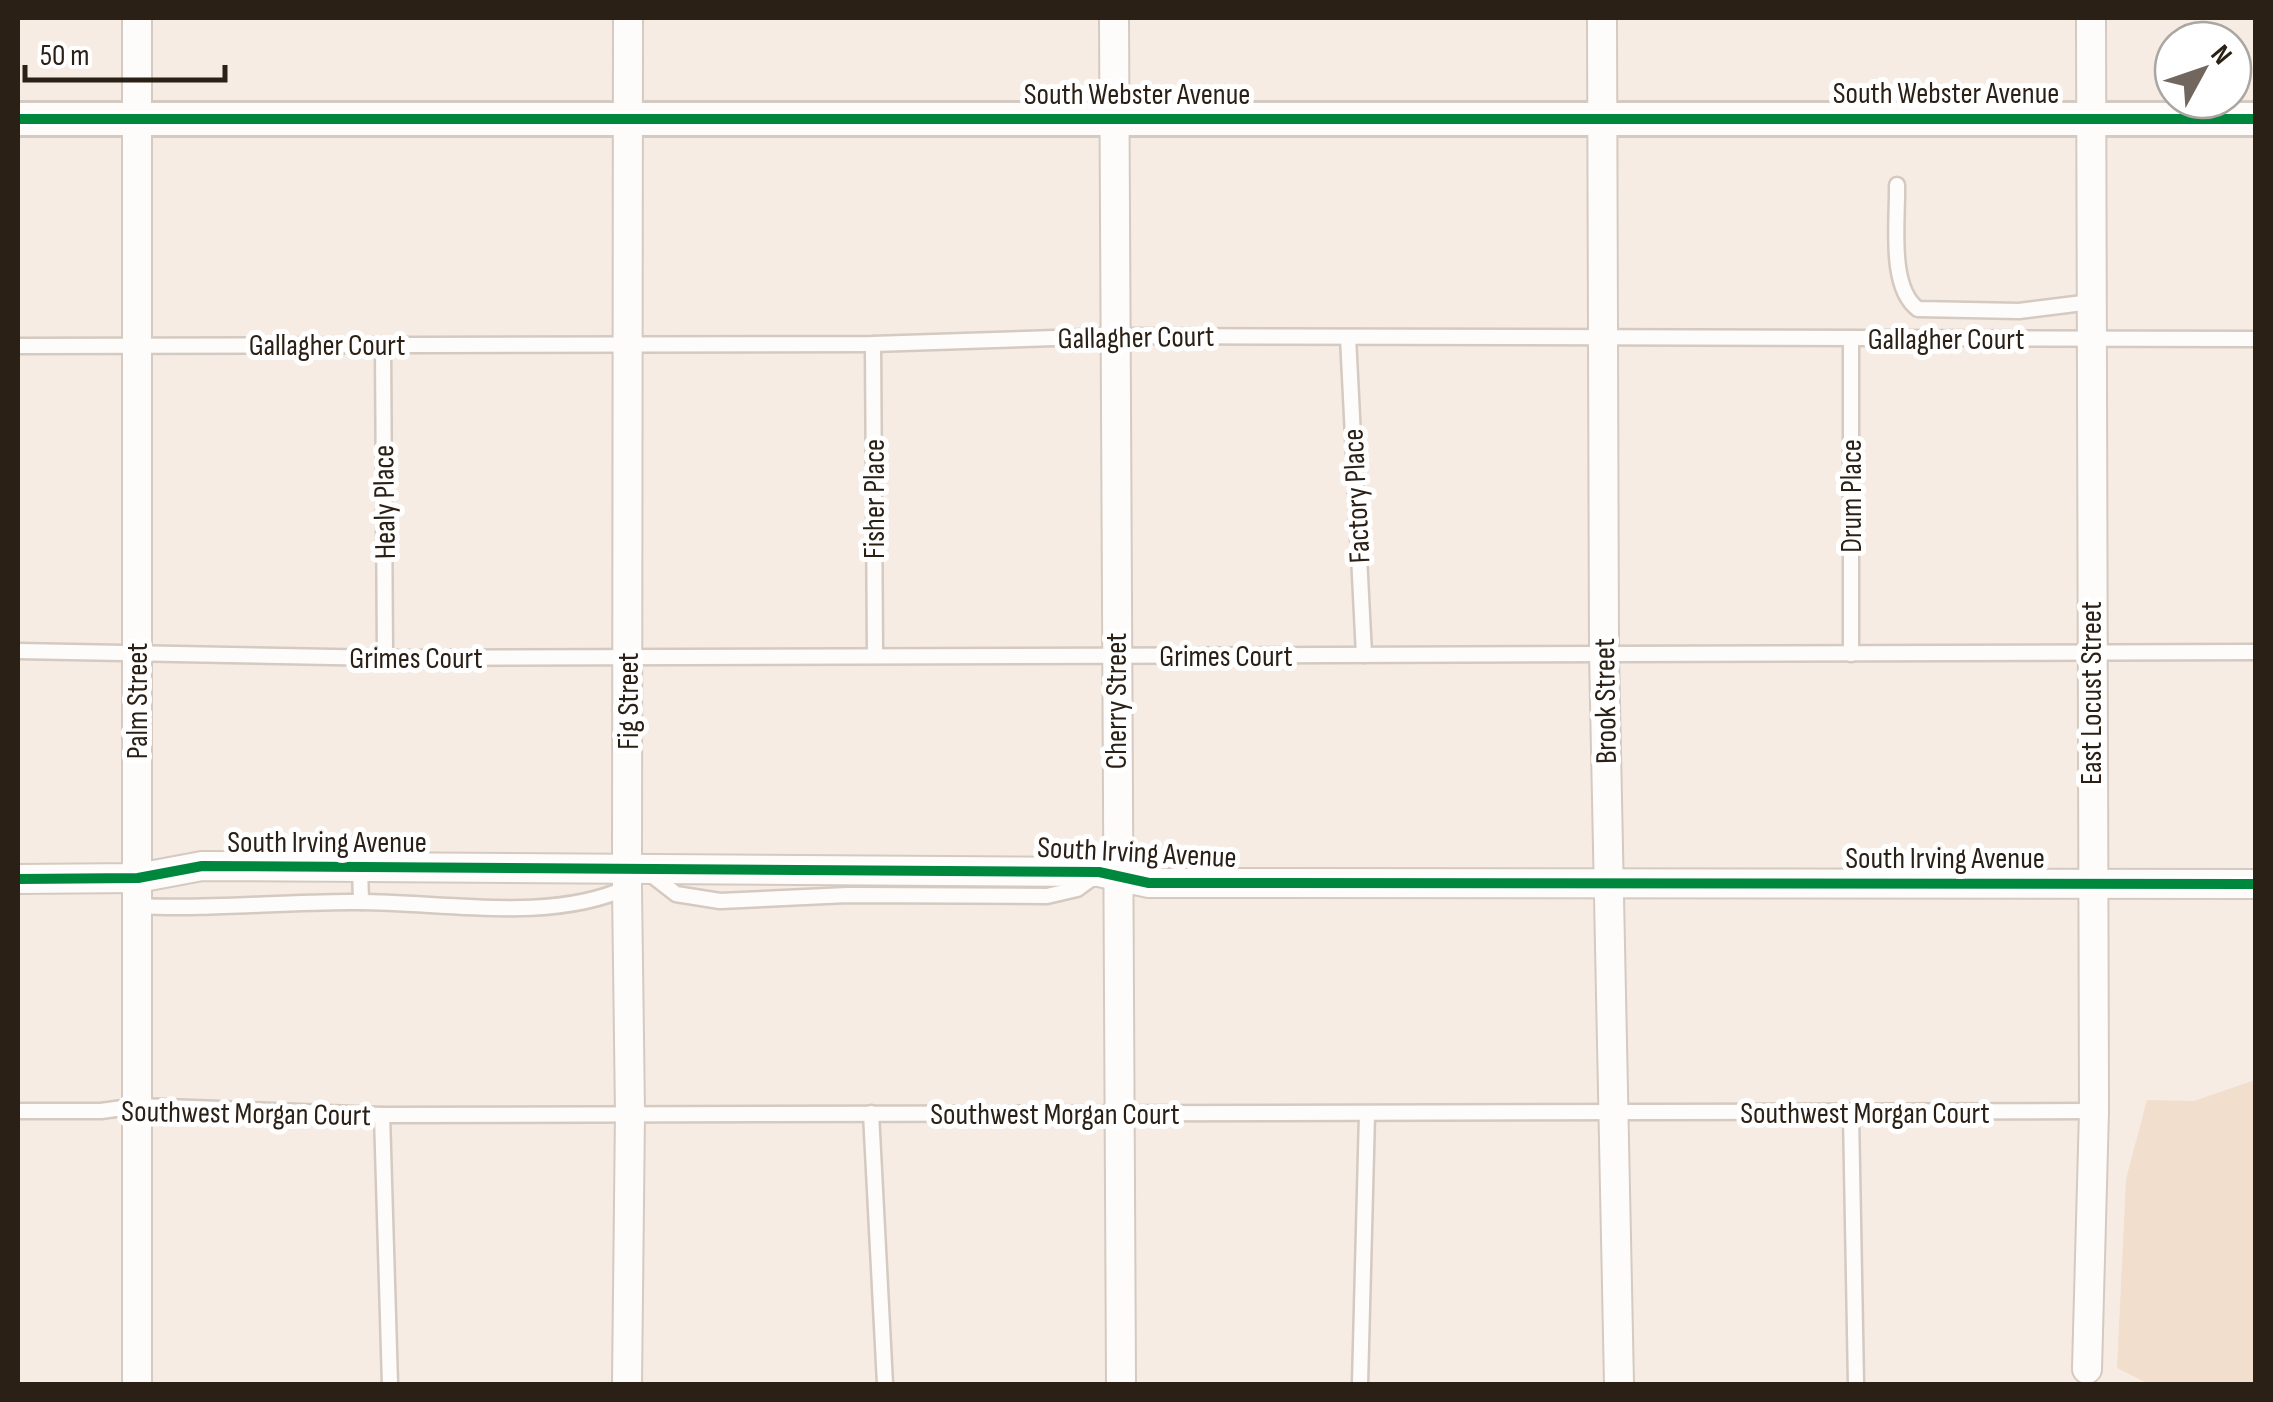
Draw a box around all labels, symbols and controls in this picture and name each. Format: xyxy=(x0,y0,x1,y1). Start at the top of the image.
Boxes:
scale bar xyxy=(25,20,225,82)
north arrow xyxy=(2153,20,2253,120)
text: 50 m xyxy=(40,38,89,74)
text: N xyxy=(2204,39,2238,71)
street label: South Webster Avenue xyxy=(1833,76,2059,112)
street label: South Webster Avenue xyxy=(1024,77,1250,113)
street label: Gallagher Court xyxy=(1057,319,1215,357)
street label: Gallagher Court xyxy=(1868,322,2024,358)
street label: Gallagher Court xyxy=(249,328,405,364)
street label: Factory Place xyxy=(1336,428,1378,564)
street label: Fisher Place xyxy=(857,439,893,559)
street label: Drum Place xyxy=(1834,439,1870,553)
street label: Healy Place xyxy=(366,444,404,560)
street label: East Locust Street xyxy=(2074,601,2110,785)
street label: Cherry Street xyxy=(1099,633,1135,769)
street label: Brook Street xyxy=(1587,638,1625,764)
street label: Grimes Court xyxy=(1159,639,1293,675)
street label: Grimes Court xyxy=(349,641,483,677)
street label: Palm Street xyxy=(120,643,156,759)
street label: Fig Street xyxy=(611,652,647,750)
street label: South Irving Avenue xyxy=(227,825,427,861)
street label: South Irving Avenue xyxy=(1036,830,1238,876)
street label: South Irving Avenue xyxy=(1845,841,2045,877)
street label: Southwest Morgan Court xyxy=(121,1094,371,1134)
street label: Southwest Morgan Court xyxy=(1740,1096,1990,1132)
street label: Southwest Morgan Court xyxy=(930,1097,1180,1133)

